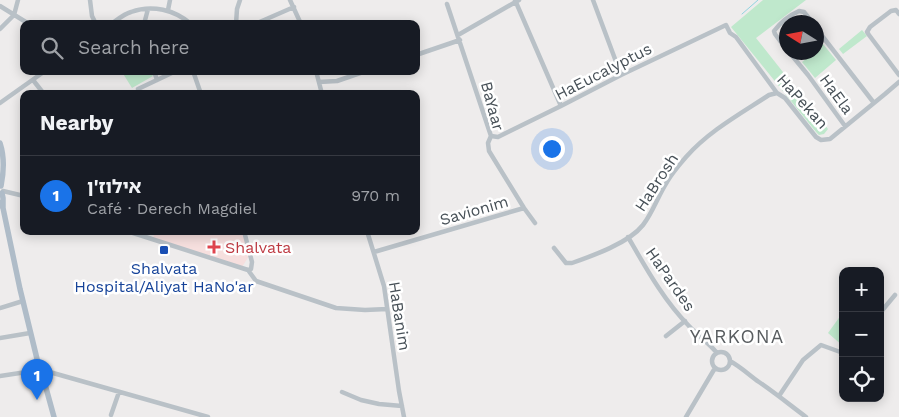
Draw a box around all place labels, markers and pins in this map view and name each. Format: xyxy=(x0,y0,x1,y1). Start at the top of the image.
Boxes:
place label: Shalvata xyxy=(225,238,291,257)
marker: Shalvata xyxy=(207,240,221,254)
marker: Shalvata Hospital/Aliyat HaNo'ar xyxy=(158,244,170,256)
place label: Shalvata Hospital/Aliyat HaNo'ar xyxy=(74,259,254,296)
pin: 1 xyxy=(21,359,53,400)

